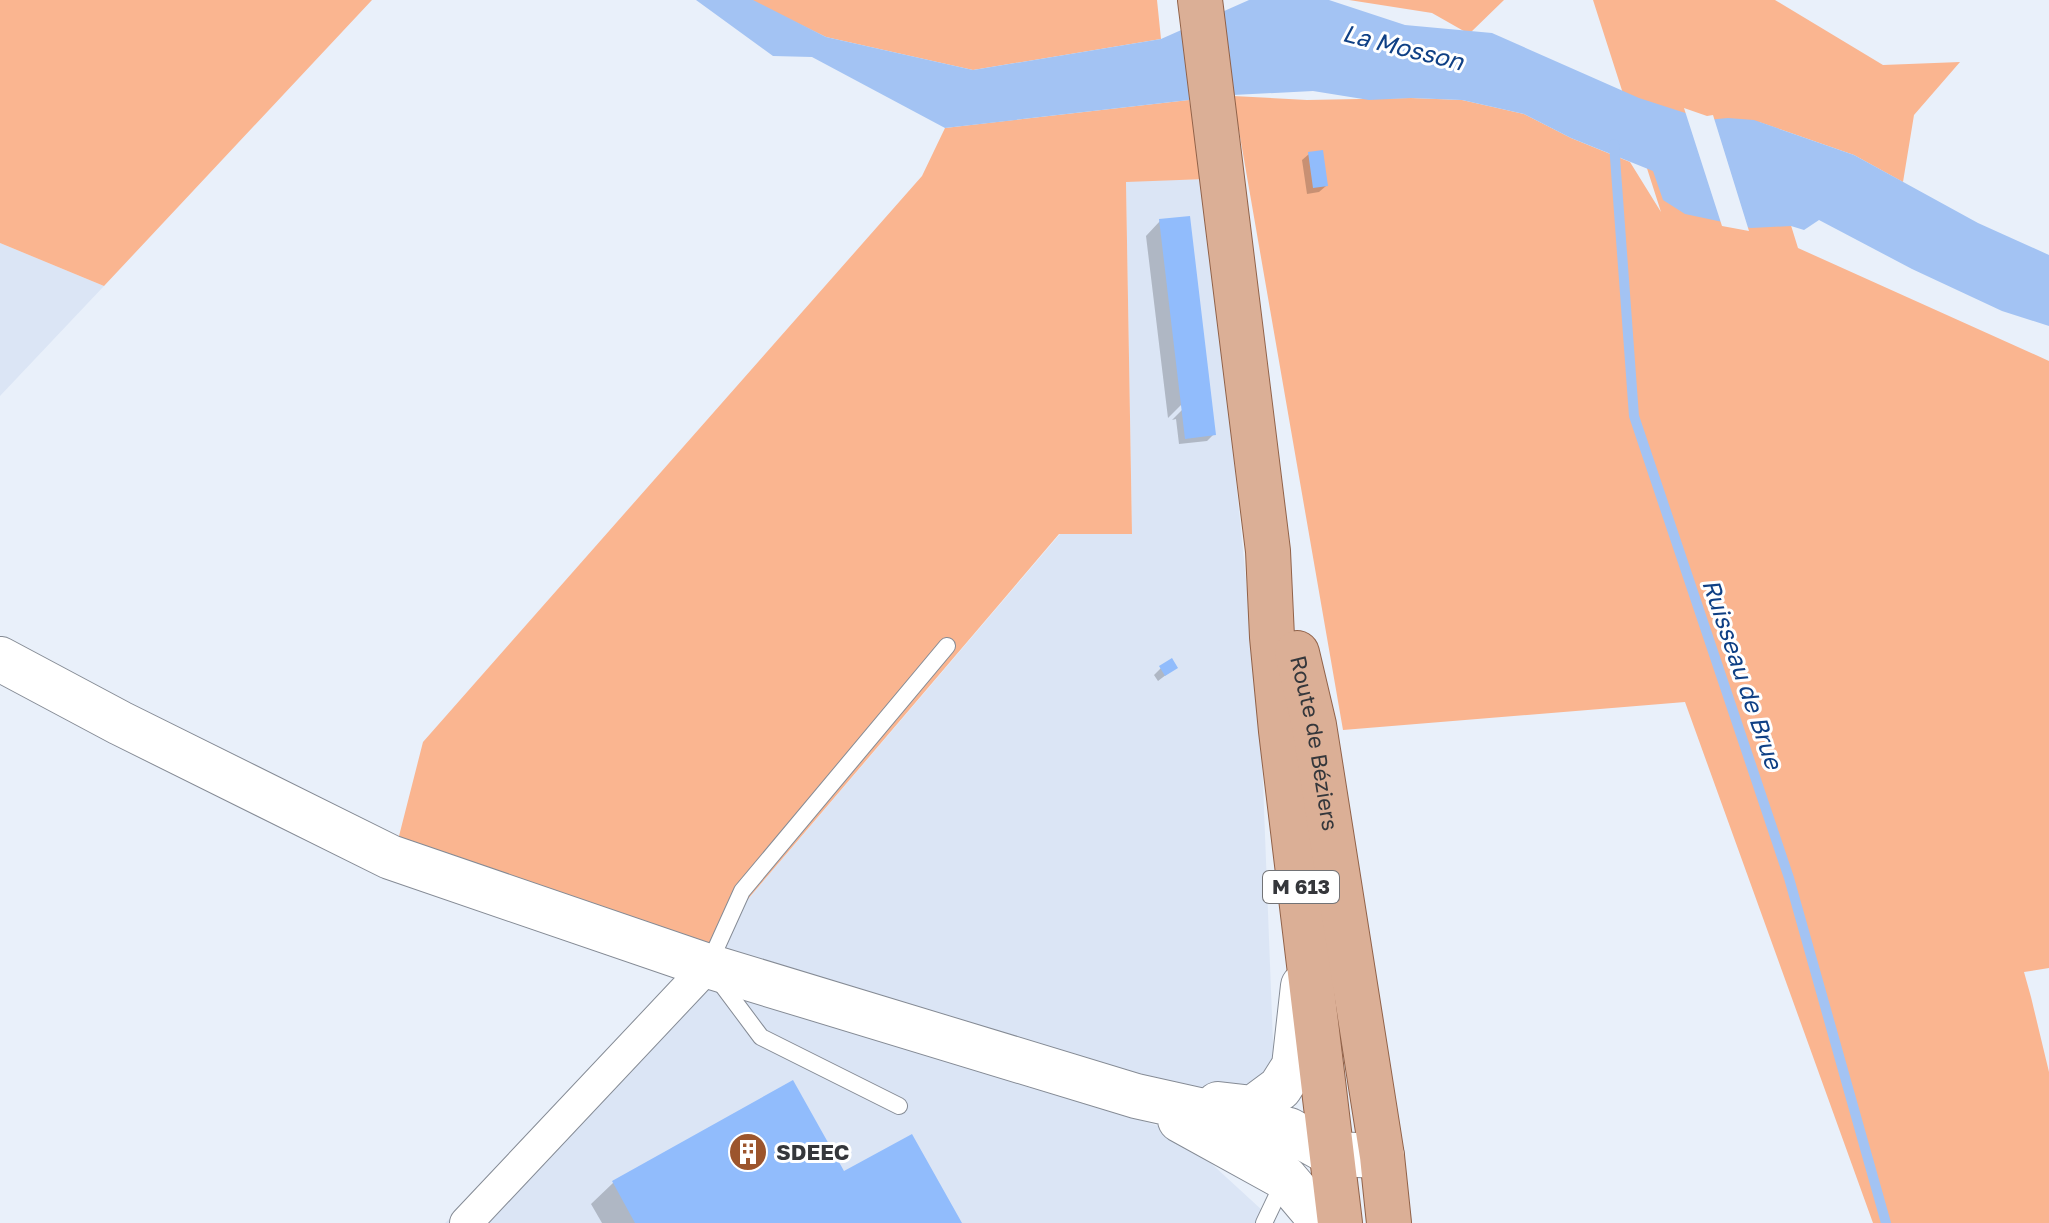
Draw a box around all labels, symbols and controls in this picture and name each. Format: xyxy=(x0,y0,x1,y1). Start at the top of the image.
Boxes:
water label: La Mosson xyxy=(1340,18,1468,76)
water label: Ruisseau de Brue xyxy=(1697,575,1790,774)
street label: Route de Béziers xyxy=(1285,653,1344,833)
road number: M 613 xyxy=(1263,871,1339,903)
building icon: SDEEC xyxy=(727,1131,769,1173)
place label: SDEEC xyxy=(776,1138,849,1165)

